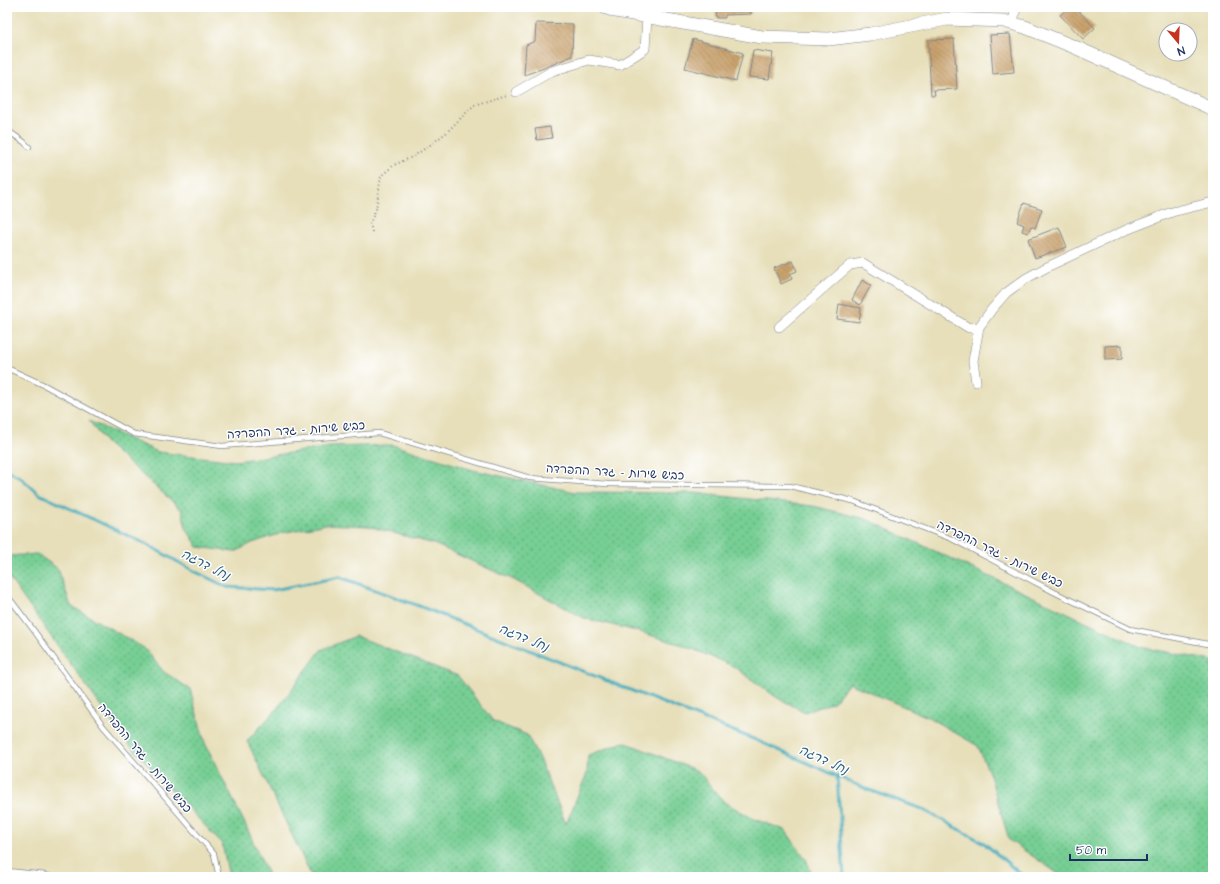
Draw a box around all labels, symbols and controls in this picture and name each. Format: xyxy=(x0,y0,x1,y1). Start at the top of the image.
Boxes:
north arrow xyxy=(1158,22,1198,62)
text: N xyxy=(1175,43,1187,59)
street label: כביש שירות - גדר ההפרדה xyxy=(226,417,366,444)
street label: כביש שירות - גדר ההפרדה xyxy=(545,460,685,485)
street label: כביש שירות - גדר ההפרדה xyxy=(934,516,1066,592)
water label: נחל דרגה xyxy=(178,545,234,585)
water label: נחל דרגה xyxy=(496,620,553,657)
street label: כביש שירות - גדר ההפרדה xyxy=(94,700,196,817)
water label: נחל דרגה xyxy=(796,741,852,779)
scale bar xyxy=(1070,836,1147,862)
text: 50 m xyxy=(1076,842,1107,859)

